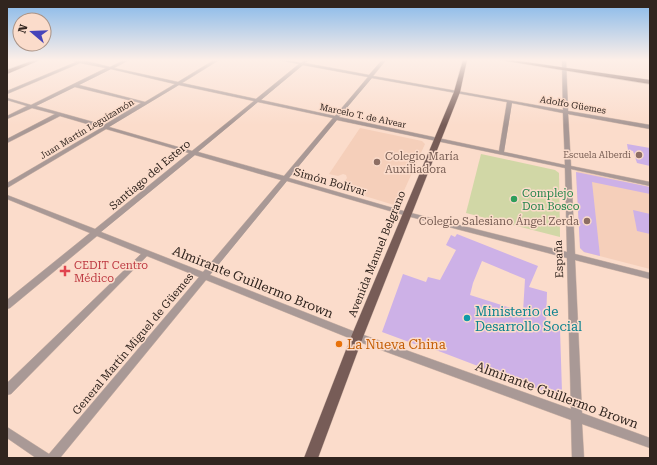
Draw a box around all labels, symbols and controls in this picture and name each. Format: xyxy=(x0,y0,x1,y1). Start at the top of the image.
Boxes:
north arrow xyxy=(12,12,52,52)
text: N xyxy=(15,22,31,35)
street label: Adolfo Güemes xyxy=(539,94,607,116)
street label: Juan Martín Leguizamón xyxy=(38,97,136,161)
street label: Marcelo T. de Alvear xyxy=(319,102,407,130)
street label: Santiago del Estero xyxy=(107,137,193,213)
place label: Colegio María Auxiliadora xyxy=(385,150,459,176)
place label: Escuela Alberdi xyxy=(563,150,631,160)
marker: Escuela Alberdi xyxy=(634,150,644,160)
marker: Colegio María Auxiliadora xyxy=(372,157,382,167)
street label: Simón Bolívar xyxy=(292,165,368,199)
place label: Complejo Don Bosco xyxy=(522,187,580,213)
street label: Avenida Manuel Belgrano xyxy=(346,189,408,319)
marker: Complejo Don Bosco xyxy=(509,194,519,204)
place label: Colegio Salesiano Ángel Zerda xyxy=(419,214,579,228)
marker: Colegio Salesiano Ángel Zerda xyxy=(582,216,592,226)
street label: España xyxy=(552,240,566,278)
street label: Almirante Guillermo Brown xyxy=(170,243,336,321)
place label: CEDIT Centro Médico xyxy=(74,259,148,285)
marker: CEDIT Centro Médico xyxy=(59,265,71,277)
street label: General Martín Miguel de Güemes xyxy=(70,270,196,418)
place label: Ministerio de Desarrollo Social xyxy=(475,304,582,334)
marker: Ministerio de Desarrollo Social xyxy=(462,313,472,323)
place label: La Nueva China xyxy=(347,337,446,352)
marker: La Nueva China xyxy=(334,339,344,349)
street label: Almirante Guillermo Brown xyxy=(474,359,641,432)

